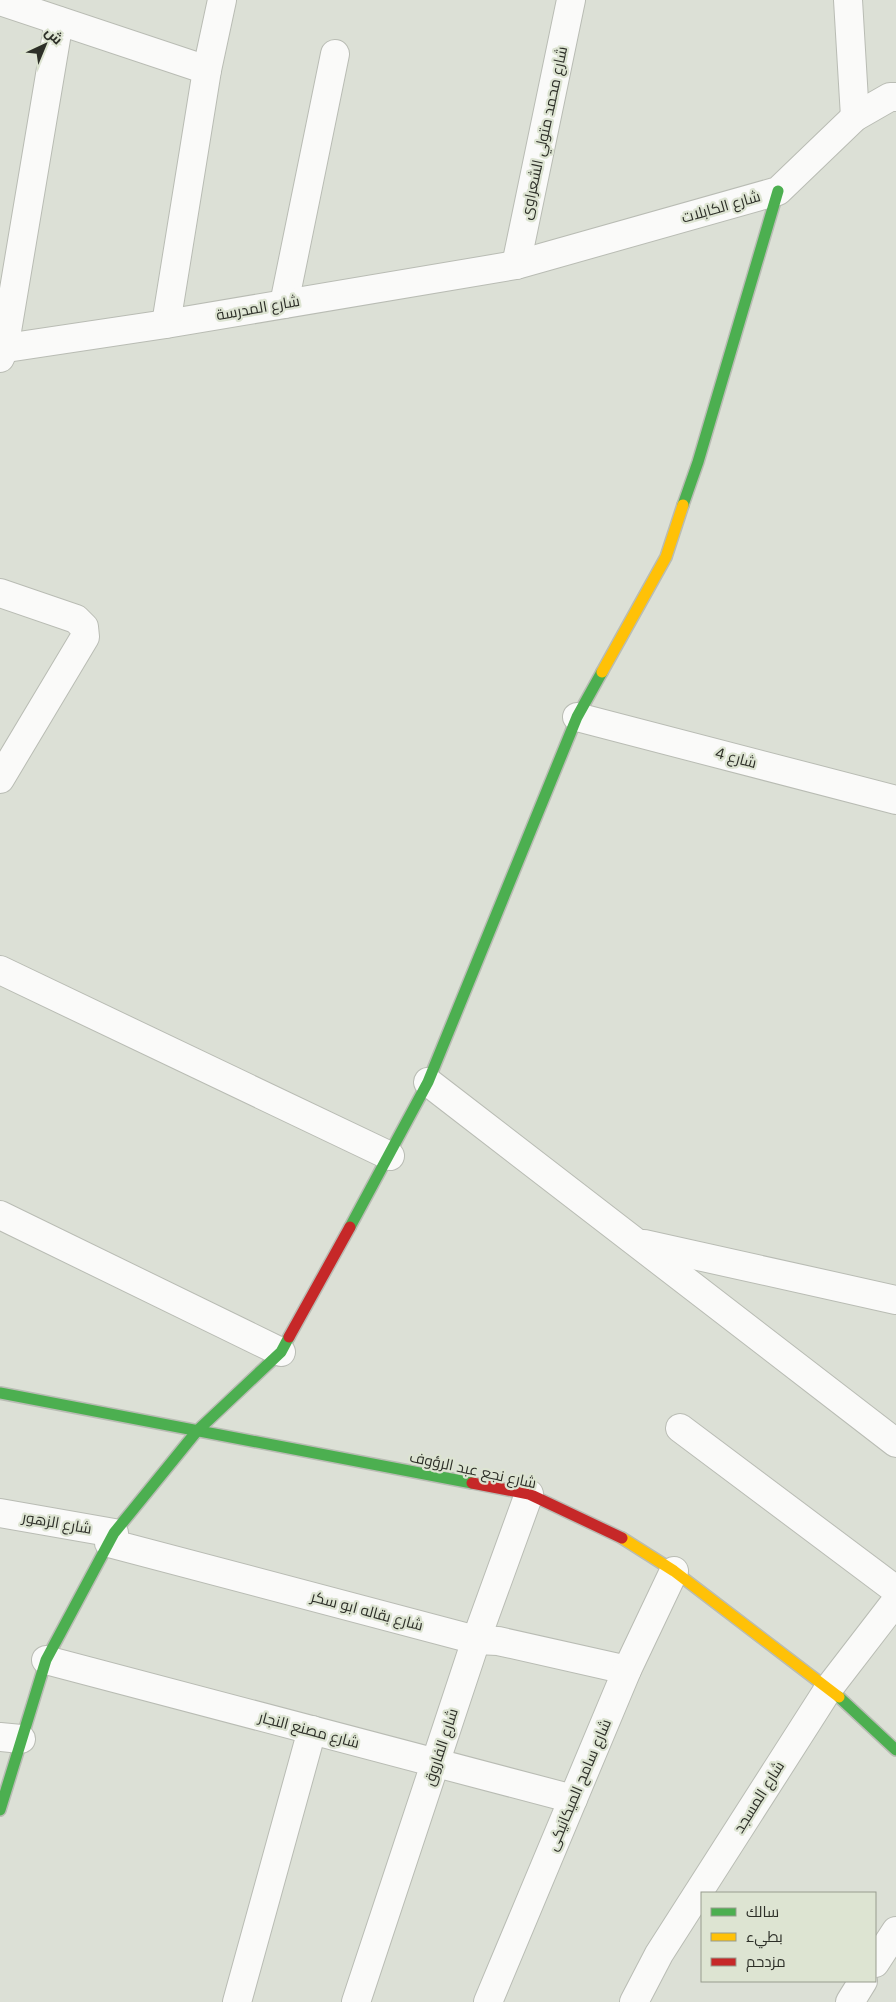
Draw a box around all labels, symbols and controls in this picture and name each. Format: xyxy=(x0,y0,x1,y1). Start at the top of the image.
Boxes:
north arrow xyxy=(20,20,70,70)
text: ش xyxy=(41,23,67,48)
street label: شارع محمد متولي الشعراوى xyxy=(516,45,574,222)
street label: شارع الكابلات xyxy=(679,186,763,229)
street label: شارع المدرسة xyxy=(215,291,301,326)
street label: شارع 4 xyxy=(713,743,759,774)
street label: شارع نجع عبد الرؤوف xyxy=(407,1447,538,1494)
street label: شارع الزهور xyxy=(20,1507,93,1540)
street label: شارع بقاله ابو سكر xyxy=(307,1586,425,1637)
street label: شارع الفاروق xyxy=(419,1706,464,1789)
street label: شارع مصنع النجار xyxy=(255,1707,361,1754)
street label: شارع سامح الميكانيكى xyxy=(542,1716,617,1854)
street label: شارع المسجد xyxy=(729,1757,790,1837)
legend xyxy=(701,1892,876,1982)
text: سالك xyxy=(746,1902,779,1922)
text: بطيء xyxy=(746,1927,783,1949)
text: مزدحم xyxy=(746,1952,786,1972)

